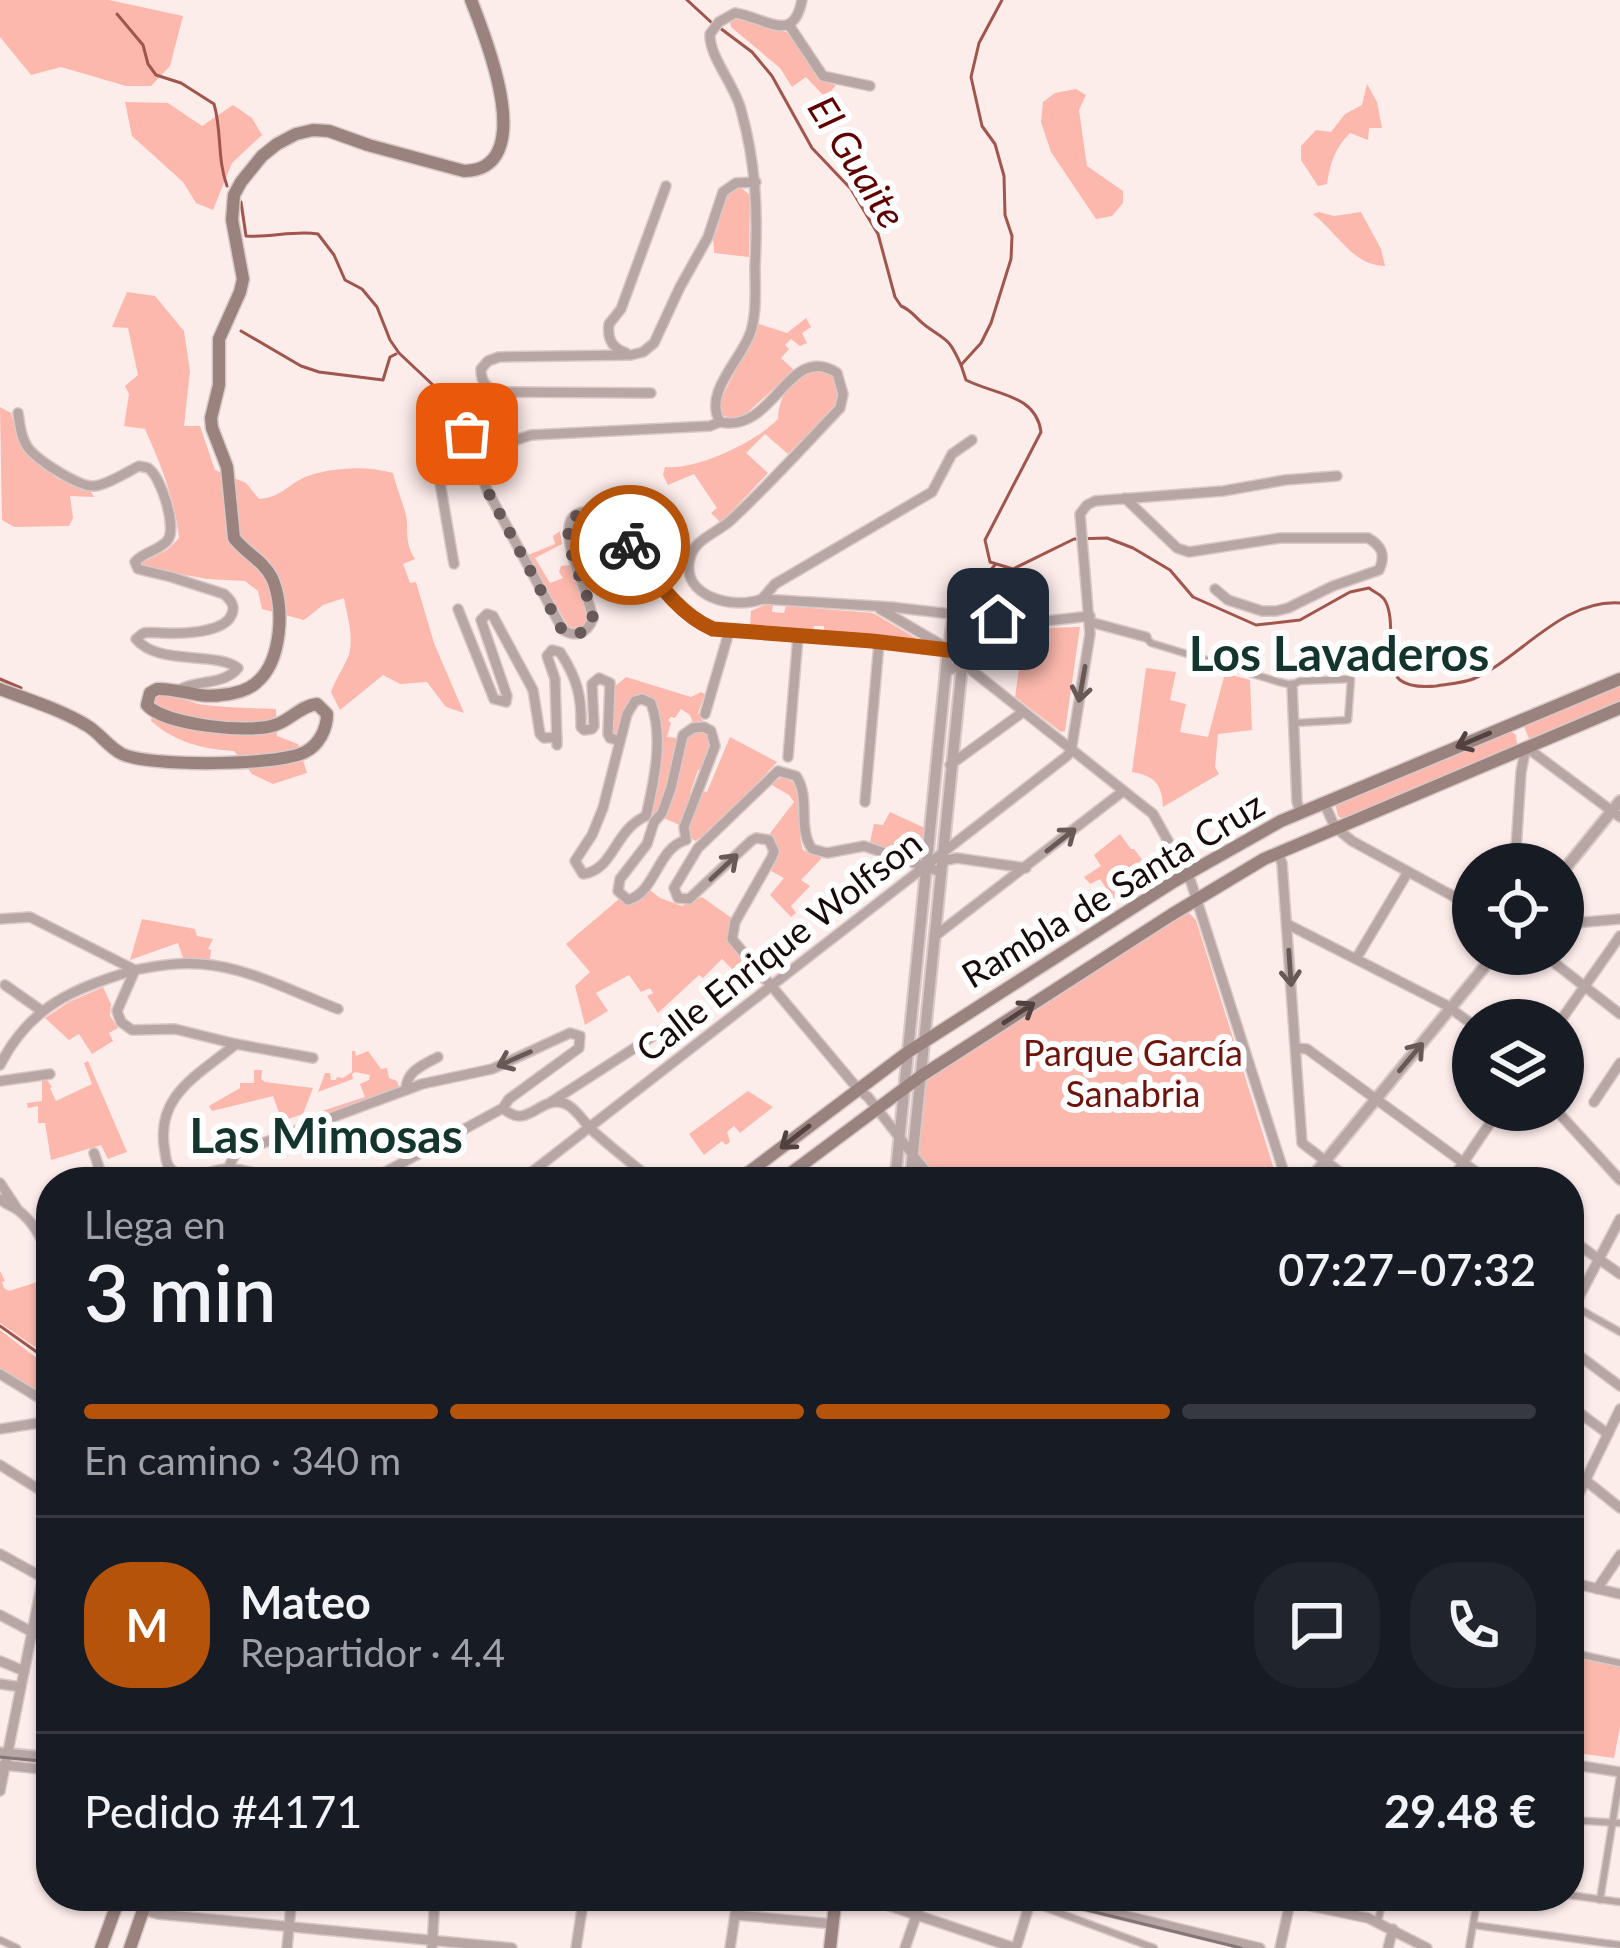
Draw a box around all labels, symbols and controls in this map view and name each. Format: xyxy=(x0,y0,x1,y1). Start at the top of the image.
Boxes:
water label: El Guaite xyxy=(800,87,916,236)
pin xyxy=(416,383,518,485)
icon: bag xyxy=(434,401,500,467)
courier xyxy=(570,485,690,605)
icon: bike xyxy=(597,512,663,578)
pin xyxy=(947,568,1049,670)
icon: home xyxy=(965,586,1031,652)
district label: Los Lavaderos xyxy=(1189,624,1489,681)
one-way arrow xyxy=(1070,663,1092,702)
one-way arrow xyxy=(1455,731,1492,752)
street label: Rambla de Santa Cruz xyxy=(954,782,1271,997)
street label: Calle Enrique Wolfson xyxy=(627,820,930,1070)
one-way arrow xyxy=(1045,827,1077,854)
map controls xyxy=(1452,843,1584,1131)
button: locate xyxy=(1452,843,1584,975)
one-way arrow xyxy=(709,853,738,881)
one-way arrow xyxy=(1279,948,1302,987)
button: layers xyxy=(1452,999,1584,1131)
one-way arrow xyxy=(1001,1000,1035,1025)
park label: Parque García Sanabria xyxy=(1023,1030,1243,1115)
one-way arrow xyxy=(1398,1041,1424,1073)
one-way arrow xyxy=(497,1050,533,1072)
district label: Las Mimosas xyxy=(189,1106,463,1163)
one-way arrow xyxy=(779,1123,811,1150)
text: Llega en xyxy=(84,1201,226,1247)
text: 07:27–07:32 xyxy=(1278,1242,1536,1296)
text: 3 min xyxy=(84,1245,277,1339)
text: En camino · 340 m xyxy=(84,1437,401,1483)
button: chat xyxy=(1254,1562,1380,1688)
button: phone xyxy=(1410,1562,1536,1688)
text: Mateo xyxy=(240,1575,371,1629)
text: M xyxy=(126,1598,168,1652)
text: Repartidor · 4.4 xyxy=(240,1629,505,1675)
text: Pedido #4171 xyxy=(84,1784,362,1838)
text: 29.48 € xyxy=(1384,1784,1536,1838)

